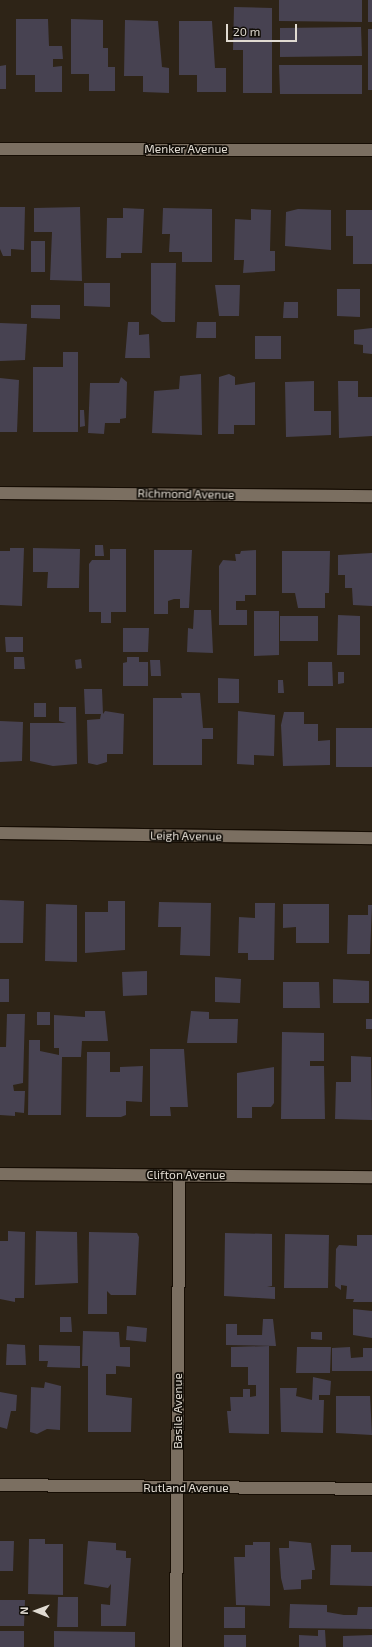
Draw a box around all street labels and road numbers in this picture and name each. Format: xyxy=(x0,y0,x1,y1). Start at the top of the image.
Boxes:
street label: Menker Avenue xyxy=(144,142,228,156)
street label: Richmond Avenue xyxy=(137,486,235,502)
street label: Leigh Avenue xyxy=(150,828,222,844)
street label: Clifton Avenue xyxy=(146,1168,226,1182)
street label: Basile Avenue xyxy=(171,1373,185,1449)
street label: Rutland Avenue xyxy=(143,1481,229,1495)

